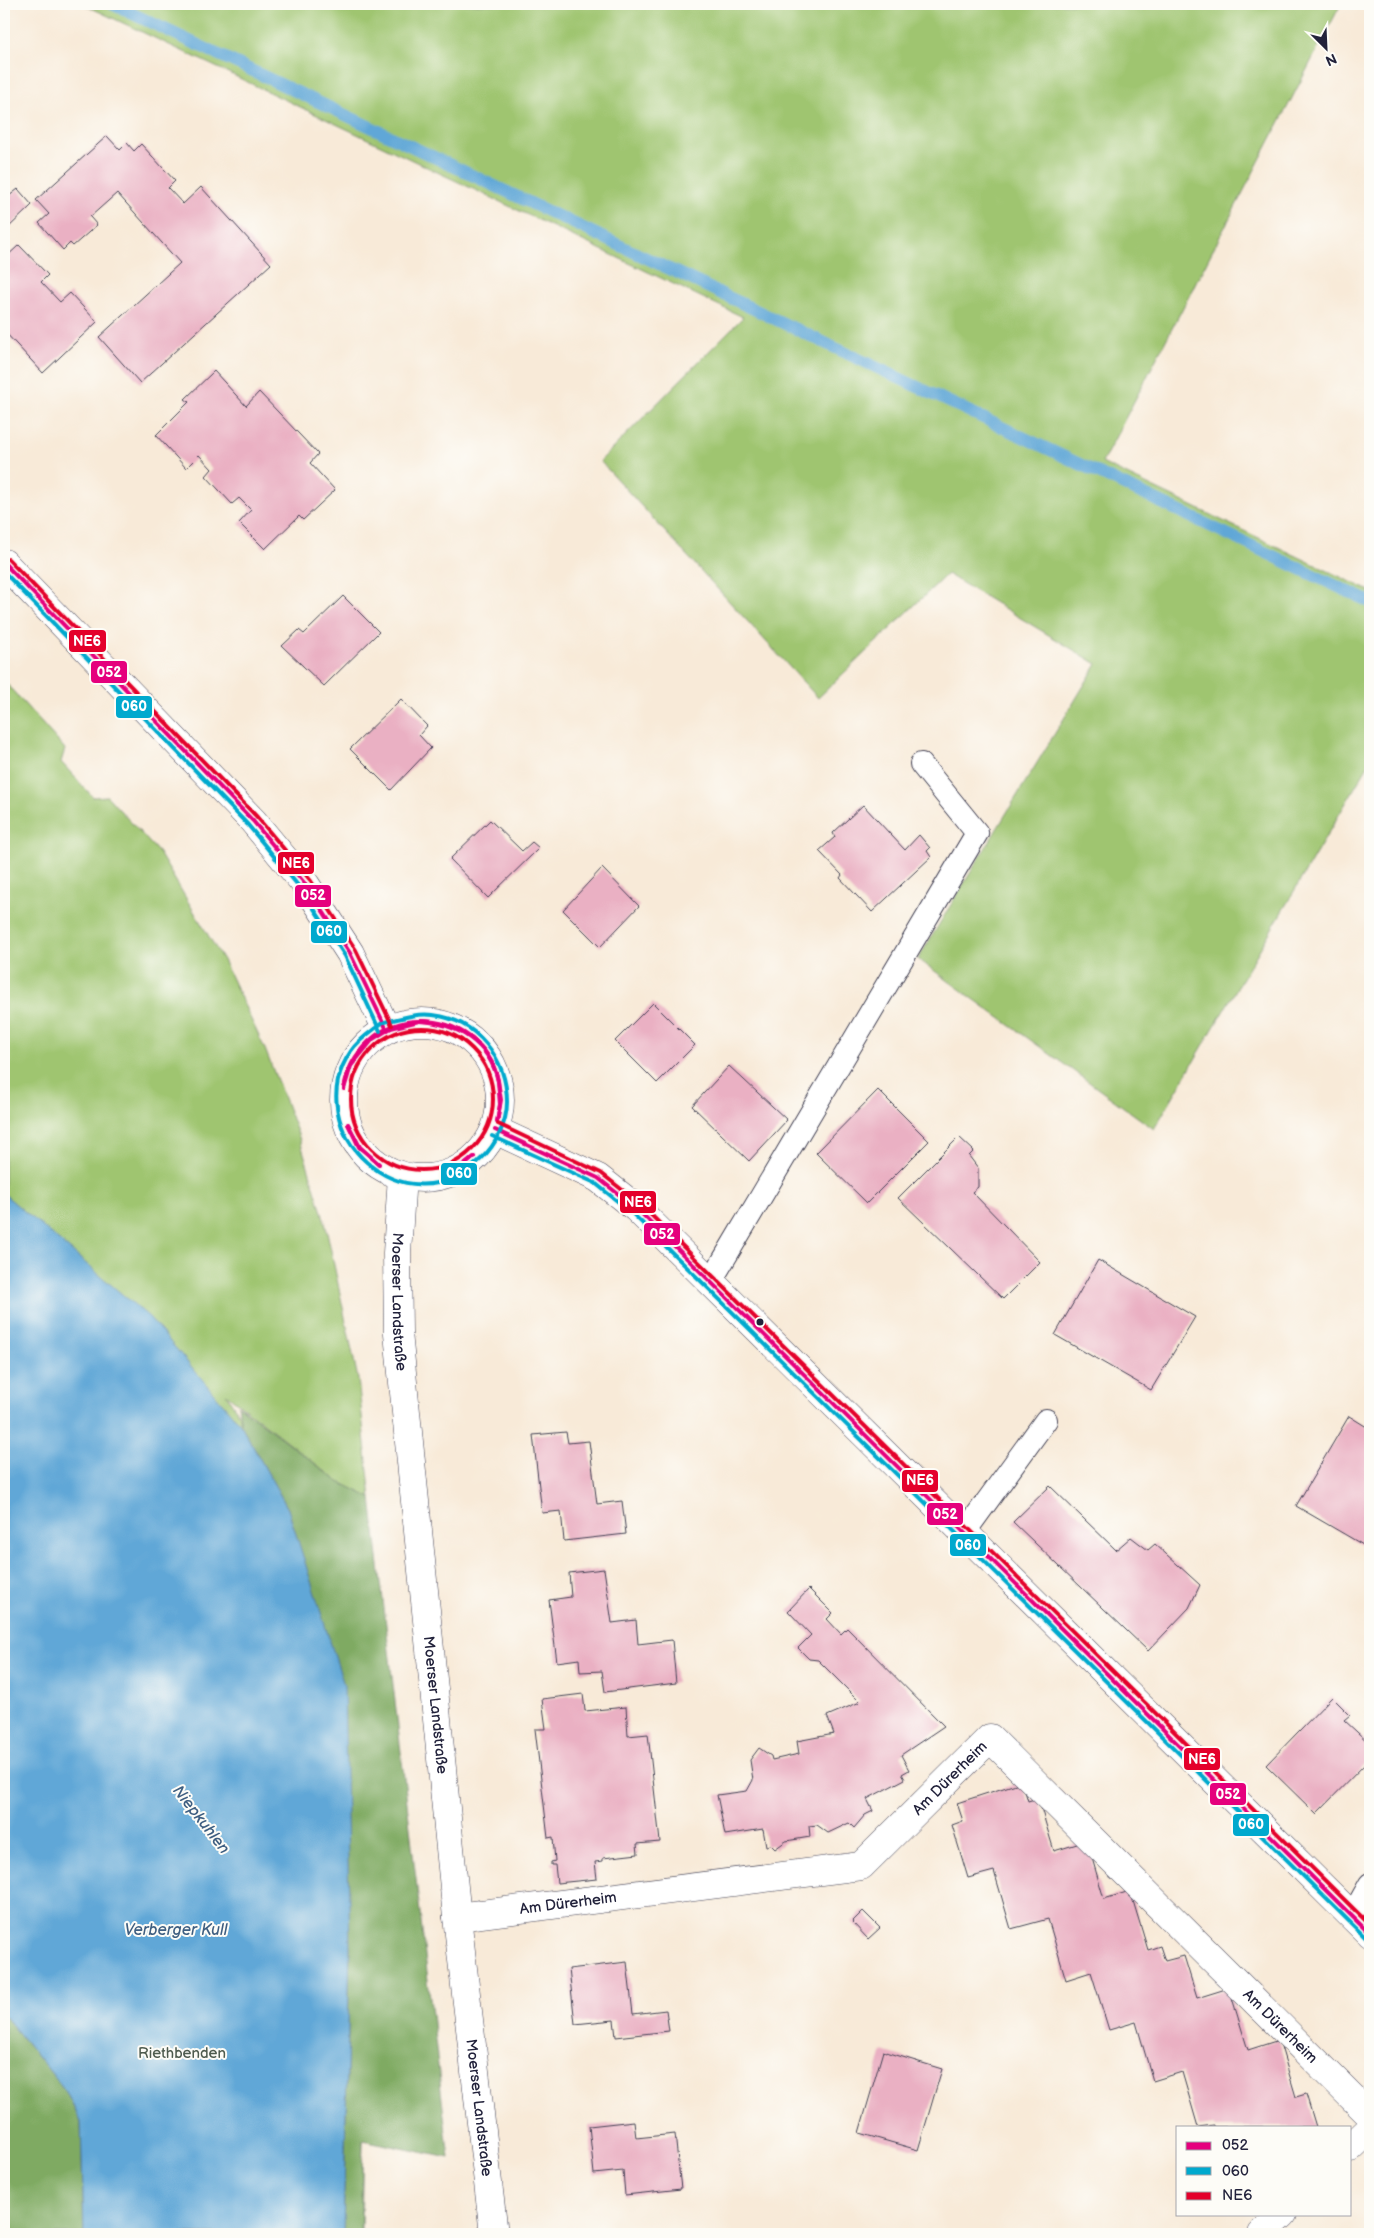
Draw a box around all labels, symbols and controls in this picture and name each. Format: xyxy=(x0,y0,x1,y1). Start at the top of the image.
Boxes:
north arrow xyxy=(1302,22,1352,72)
text: N xyxy=(1323,50,1339,69)
line badge: NE6 xyxy=(68,629,107,653)
text: NE6 xyxy=(73,633,101,650)
line badge: 052 xyxy=(90,660,128,684)
text: 052 xyxy=(96,664,122,681)
line badge: 060 xyxy=(115,695,153,719)
text: 060 xyxy=(121,698,147,715)
line badge: NE6 xyxy=(277,851,315,875)
text: NE6 xyxy=(282,855,310,872)
line badge: 052 xyxy=(294,884,332,908)
text: 052 xyxy=(300,887,326,904)
line badge: 060 xyxy=(310,920,348,944)
text: 060 xyxy=(316,923,342,940)
line badge: 060 xyxy=(440,1162,478,1186)
text: 060 xyxy=(446,1165,472,1182)
line badge: NE6 xyxy=(619,1190,657,1214)
text: NE6 xyxy=(624,1194,652,1211)
line badge: 052 xyxy=(643,1222,681,1246)
text: 052 xyxy=(649,1226,675,1243)
street label: Moerser Landstraße xyxy=(387,1232,411,1372)
unlabelled marker xyxy=(755,1317,765,1327)
line badge: NE6 xyxy=(901,1469,939,1493)
text: NE6 xyxy=(906,1472,934,1489)
line badge: 052 xyxy=(926,1502,964,1526)
text: 052 xyxy=(932,1506,958,1523)
line badge: 060 xyxy=(949,1533,987,1557)
text: 060 xyxy=(955,1537,981,1554)
street label: Moerser Landstraße xyxy=(419,1635,451,1775)
street label: Am Dürerheim xyxy=(909,1737,991,1820)
line badge: NE6 xyxy=(1183,1747,1221,1771)
text: NE6 xyxy=(1188,1751,1216,1768)
water label: Niepkuhlen xyxy=(168,1782,233,1858)
line badge: 052 xyxy=(1209,1782,1247,1806)
text: 052 xyxy=(1215,1786,1241,1803)
line badge: 060 xyxy=(1232,1813,1270,1837)
text: 060 xyxy=(1238,1816,1264,1833)
street label: Am Dürerheim xyxy=(519,1888,618,1919)
water label: Verberger Kull xyxy=(125,1921,229,1940)
street label: Am Dürerheim xyxy=(1239,1985,1321,2068)
street label: Moerser Landstraße xyxy=(461,2038,496,2178)
park label: Riethbenden xyxy=(138,2044,226,2063)
legend xyxy=(1176,2126,1352,2216)
text: 052 xyxy=(1222,2136,1248,2155)
text: 060 xyxy=(1222,2162,1249,2181)
text: NE6 xyxy=(1222,2186,1252,2205)

